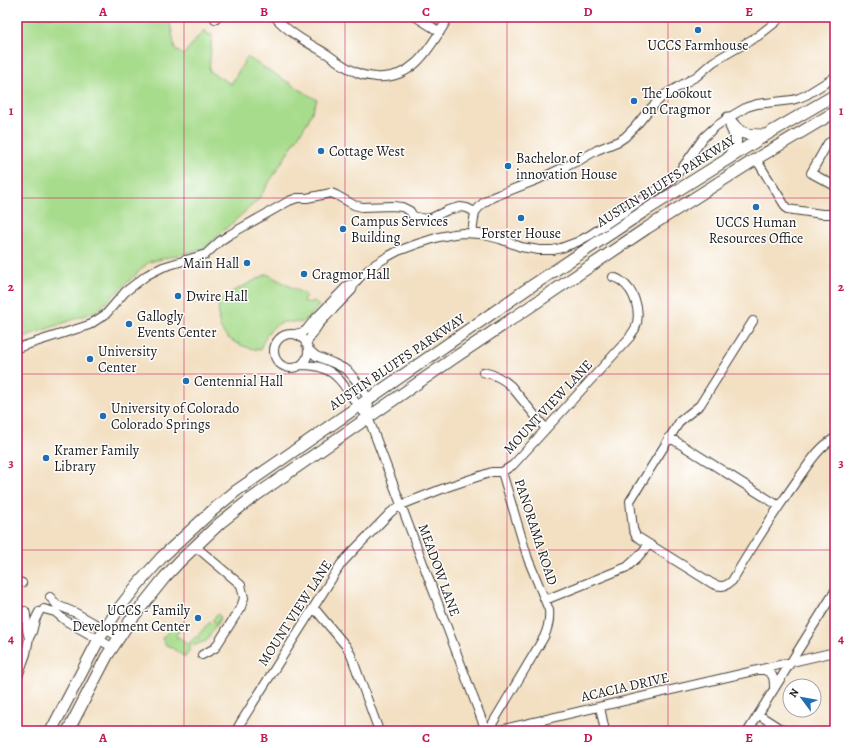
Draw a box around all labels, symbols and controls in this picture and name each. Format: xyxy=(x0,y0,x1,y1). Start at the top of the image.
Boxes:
text: A xyxy=(98,3,108,20)
text: B xyxy=(260,3,268,20)
text: C xyxy=(422,3,430,20)
text: D xyxy=(583,3,593,20)
text: E xyxy=(745,3,753,20)
marker: UCCS Farmhouse xyxy=(693,25,703,35)
place label: UCCS Farmhouse xyxy=(647,36,749,55)
place label: The Lookout on Cragmor xyxy=(642,84,712,119)
marker: The Lookout on Cragmor xyxy=(629,96,639,106)
text: 1 xyxy=(9,102,14,119)
text: 1 xyxy=(839,102,844,119)
street label: AUSTIN BLUFFS PARKWAY xyxy=(592,130,739,232)
place label: Cottage West xyxy=(329,142,405,161)
marker: Cottage West xyxy=(316,146,326,156)
place label: Bachelor of innovation House xyxy=(516,149,617,184)
marker: Bachelor of innovation House xyxy=(503,161,513,171)
marker: UCCS Human Resources Office xyxy=(751,202,761,212)
place label: Campus Services Building xyxy=(351,212,448,247)
marker: Forster House xyxy=(516,213,526,223)
place label: UCCS Human Resources Office xyxy=(709,213,803,248)
marker: Campus Services Building xyxy=(338,224,348,234)
place label: Forster House xyxy=(481,224,561,243)
place label: Main Hall xyxy=(183,254,240,273)
marker: Main Hall xyxy=(242,258,252,268)
place label: Cragmor Hall xyxy=(312,265,390,284)
marker: Cragmor Hall xyxy=(299,269,309,279)
text: 2 xyxy=(8,278,15,295)
text: 2 xyxy=(838,278,845,295)
place label: Dwire Hall xyxy=(186,287,248,306)
marker: Dwire Hall xyxy=(173,291,183,301)
place label: Gallogly Events Center xyxy=(137,307,217,342)
street label: AUSTIN BLUFFS PARKWAY xyxy=(324,309,469,415)
marker: Gallogly Events Center xyxy=(124,319,134,329)
place label: University Center xyxy=(98,342,158,377)
marker: University Center xyxy=(85,354,95,364)
street label: MOUNT VIEW LANE xyxy=(499,356,597,458)
place label: Centennial Hall xyxy=(194,372,284,391)
marker: Centennial Hall xyxy=(181,376,191,386)
place label: University of Colorado Colorado Springs xyxy=(111,399,239,434)
marker: University of Colorado Colorado Springs xyxy=(98,411,108,421)
place label: Kramer Family Library xyxy=(54,441,140,476)
marker: Kramer Family Library xyxy=(41,453,51,463)
text: 3 xyxy=(8,454,14,471)
text: 3 xyxy=(838,454,844,471)
street label: PANORAMA ROAD xyxy=(510,476,562,588)
street label: MEADOW LANE xyxy=(413,521,465,619)
street label: MOUNT VIEW LANE xyxy=(254,556,336,670)
place label: UCCS - Family Development Center xyxy=(72,601,191,636)
marker: UCCS - Family Development Center xyxy=(193,613,203,623)
text: 4 xyxy=(8,630,14,647)
text: 4 xyxy=(838,630,844,647)
street label: ACACIA DRIVE xyxy=(578,668,671,707)
north arrow xyxy=(782,678,822,718)
text: N xyxy=(785,686,802,700)
text: A xyxy=(98,729,108,746)
text: B xyxy=(260,729,268,746)
text: C xyxy=(422,729,430,746)
text: D xyxy=(583,729,593,746)
text: E xyxy=(745,729,753,746)

